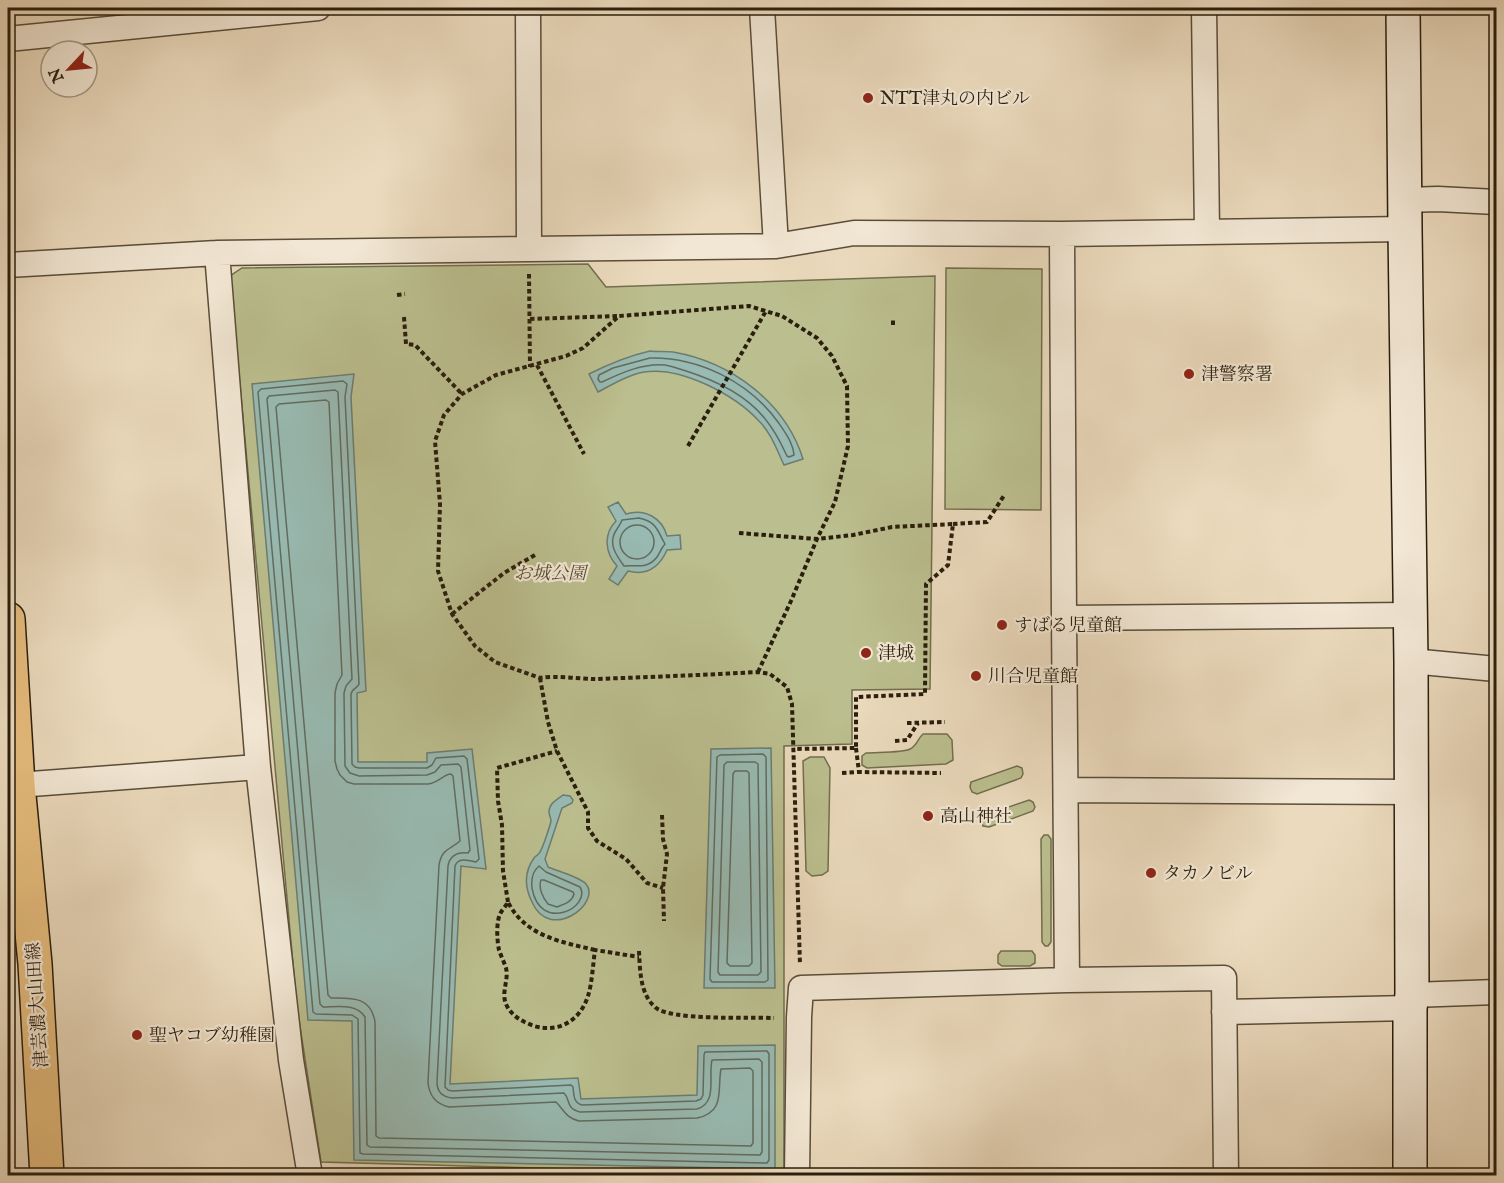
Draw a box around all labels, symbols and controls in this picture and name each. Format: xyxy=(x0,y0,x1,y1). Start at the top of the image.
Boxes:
north arrow xyxy=(39,39,99,99)
text: N xyxy=(45,64,70,86)
place label: NTT津丸の内ビル xyxy=(880,88,1030,111)
marker: NTT津丸の内ビル xyxy=(861,91,875,105)
place label: 津警察署 xyxy=(1201,364,1273,387)
marker: 津警察署 xyxy=(1182,367,1196,381)
park label: お城公園 xyxy=(514,563,589,586)
place label: すばる児童館 xyxy=(1014,615,1122,638)
marker: すばる児童館 xyxy=(995,618,1009,632)
place label: 津城 xyxy=(878,643,914,666)
marker: 津城 xyxy=(859,646,873,660)
place label: 川合児童館 xyxy=(988,666,1078,689)
marker: 川合児童館 xyxy=(969,669,983,683)
place label: 高山神社 xyxy=(940,806,1012,829)
marker: 高山神社 xyxy=(921,809,935,823)
place label: タカノビル xyxy=(1163,863,1253,886)
marker: タカノビル xyxy=(1144,866,1158,880)
street label: 津芸濃大山田線 xyxy=(23,941,54,1069)
place label: 聖ヤコブ幼稚園 xyxy=(149,1025,275,1048)
marker: 聖ヤコブ幼稚園 xyxy=(130,1028,144,1042)

